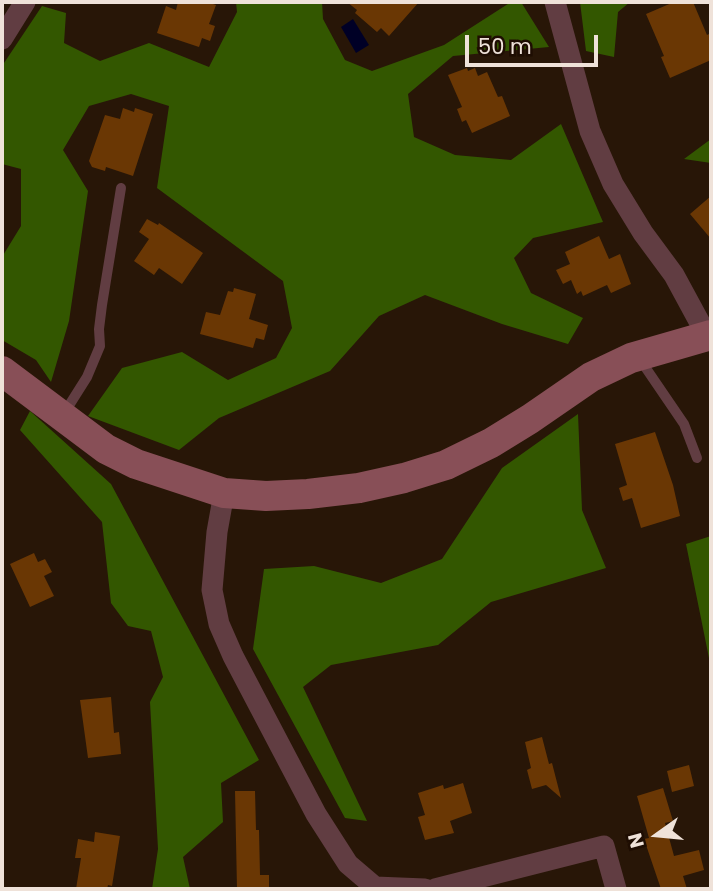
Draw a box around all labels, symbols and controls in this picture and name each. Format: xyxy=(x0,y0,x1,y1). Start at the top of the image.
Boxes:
scale bar xyxy=(468,21,601,65)
text: 50 m xyxy=(478,32,532,61)
north arrow xyxy=(622,800,692,870)
text: N xyxy=(621,830,651,851)

